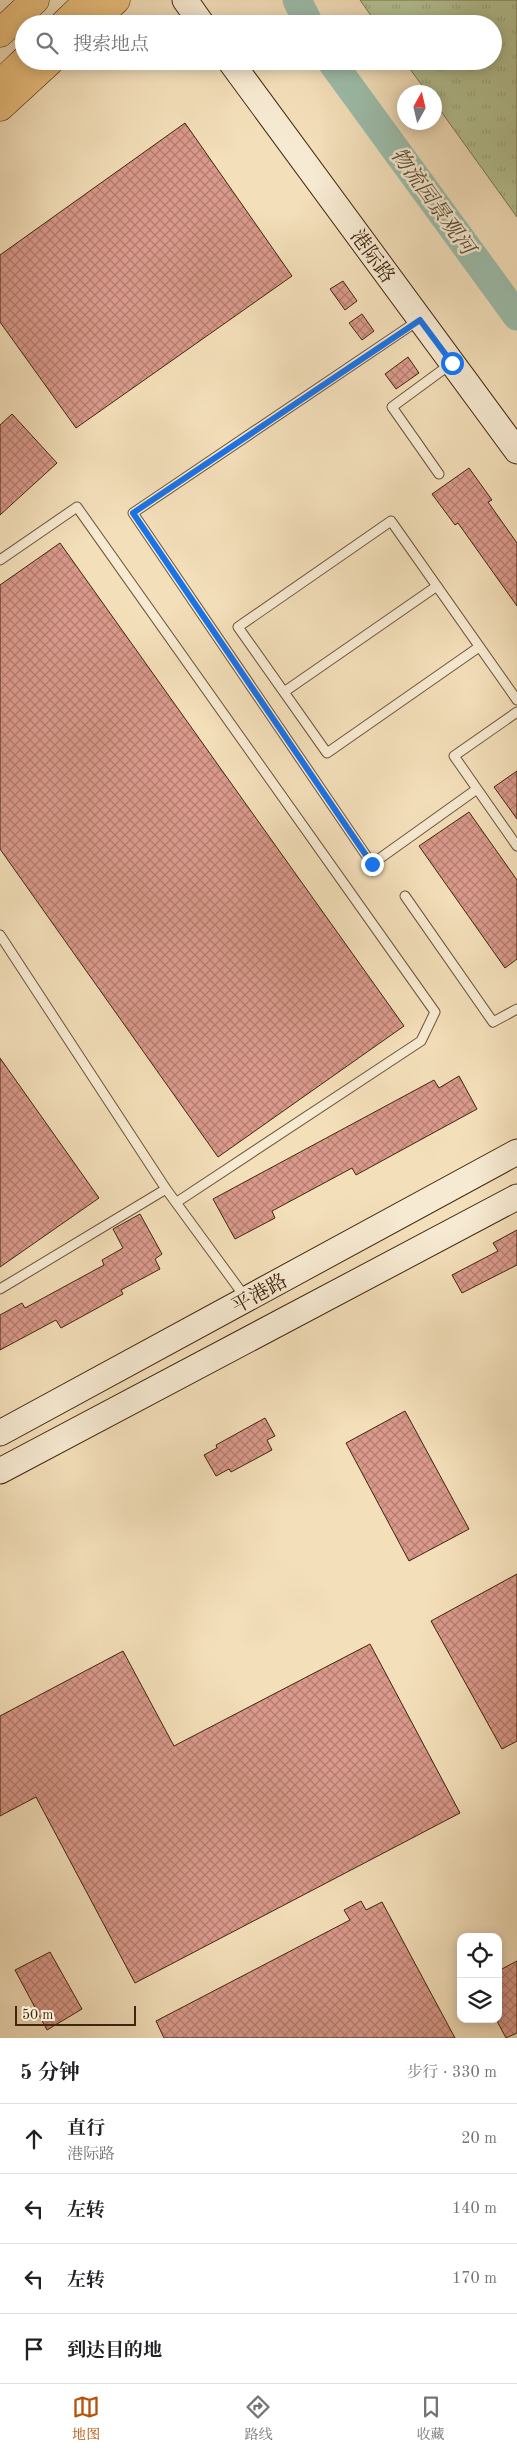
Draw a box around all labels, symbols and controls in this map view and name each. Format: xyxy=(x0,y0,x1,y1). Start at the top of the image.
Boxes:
search box xyxy=(15,15,502,70)
icon: search xyxy=(33,29,61,57)
text: 搜索地点 xyxy=(73,36,149,55)
north arrow xyxy=(397,85,442,130)
water label: 物流园景观河 xyxy=(386,144,481,262)
street label: 港际路 xyxy=(346,226,399,287)
route start xyxy=(441,352,464,375)
route end xyxy=(361,853,384,876)
street label: 平港路 xyxy=(228,1270,291,1318)
map controls xyxy=(457,1933,502,2023)
button: locate xyxy=(457,1933,502,1978)
button: layers xyxy=(457,1978,502,2023)
scale bar xyxy=(15,2003,136,2026)
text: 50 m xyxy=(22,2008,53,2022)
text: 5 分钟 xyxy=(20,2063,80,2084)
text: 步行 · 330 m xyxy=(407,2065,497,2081)
text: 直行 xyxy=(67,2120,105,2139)
icon: ahead xyxy=(20,2125,48,2153)
text: 20 m xyxy=(461,2131,497,2147)
text: 港际路 xyxy=(67,2147,115,2163)
icon: left xyxy=(20,2195,48,2223)
text: 140 m xyxy=(452,2201,497,2217)
text: 左转 xyxy=(67,2202,105,2221)
icon: left xyxy=(20,2265,48,2293)
text: 170 m xyxy=(452,2271,497,2287)
text: 左转 xyxy=(67,2272,105,2291)
icon: arrive xyxy=(20,2335,48,2363)
text: 到达目的地 xyxy=(67,2342,162,2361)
tab: 地图 xyxy=(72,2393,100,2444)
tab: 路线 xyxy=(244,2393,272,2444)
tab: 收藏 xyxy=(417,2393,445,2444)

